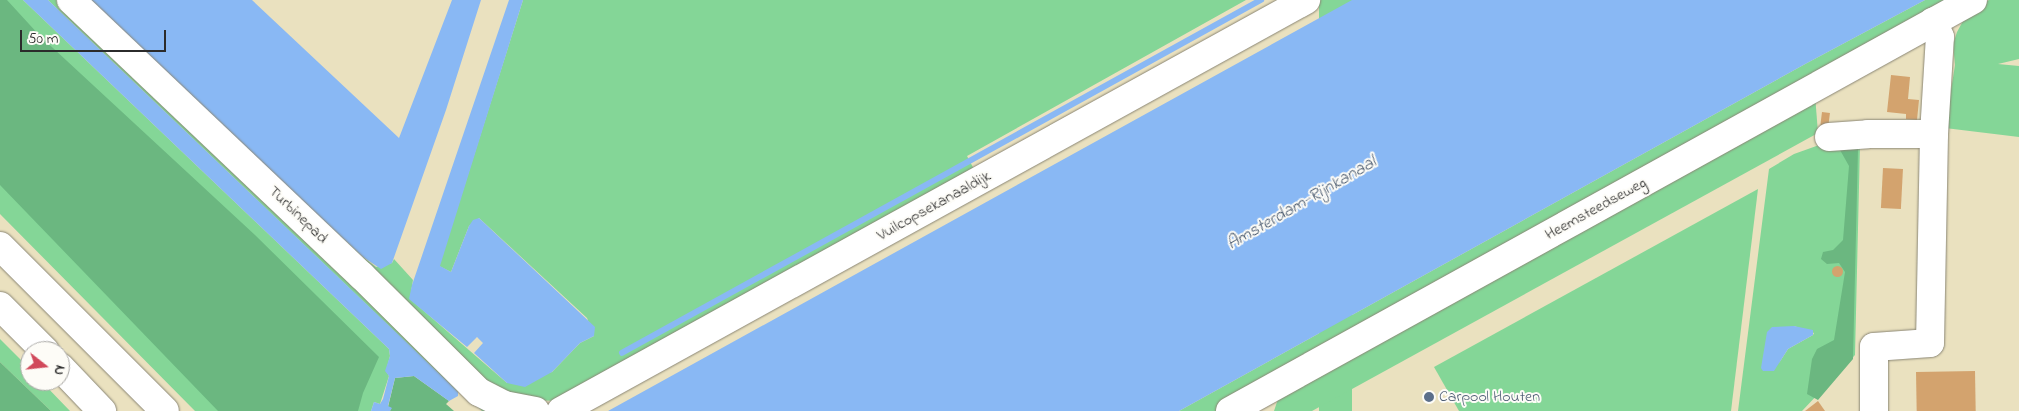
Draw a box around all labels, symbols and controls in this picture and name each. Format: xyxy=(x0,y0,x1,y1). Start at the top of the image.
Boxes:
scale bar xyxy=(22,20,169,52)
text: 50 m xyxy=(28,28,58,50)
water label: Amsterdam-Rijnkanaal xyxy=(1223,152,1381,256)
street label: Vuilcopsekanaaldijk xyxy=(874,167,994,245)
street label: Heemsteedseweg xyxy=(1542,173,1650,245)
street label: Turbinepad xyxy=(264,182,332,248)
north arrow xyxy=(20,341,70,391)
text: N xyxy=(48,363,70,377)
place label: Carpool Houten xyxy=(1439,387,1540,407)
marker: Carpool Houten xyxy=(1423,391,1435,403)

